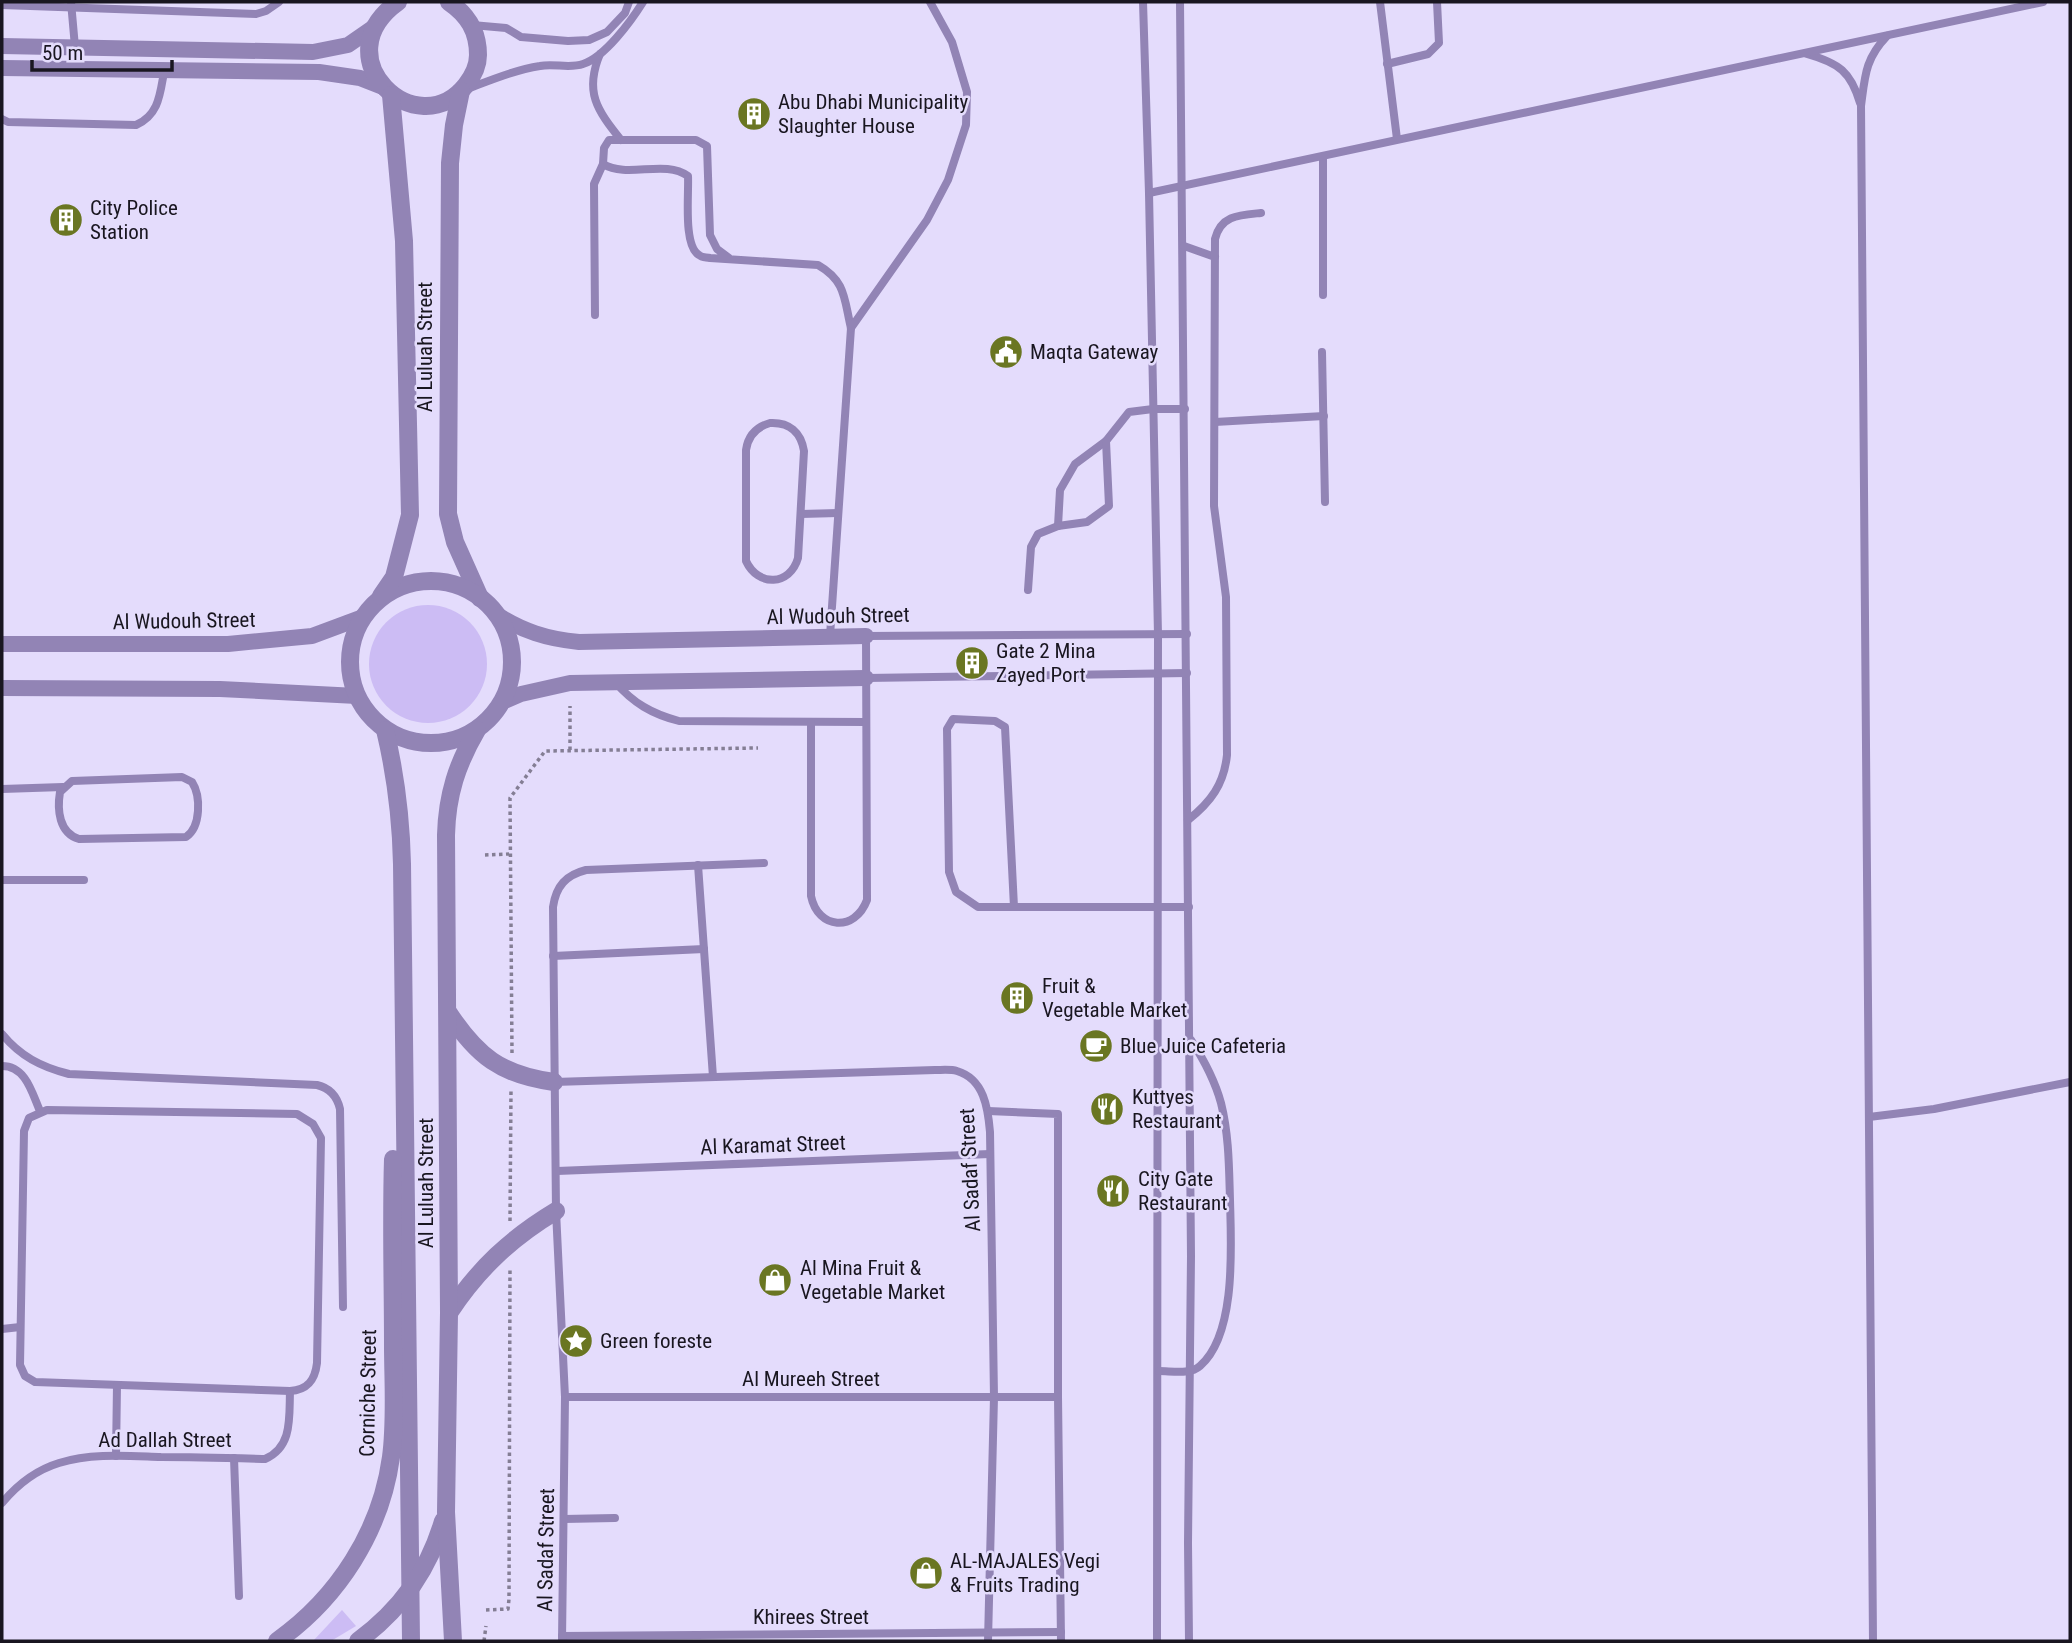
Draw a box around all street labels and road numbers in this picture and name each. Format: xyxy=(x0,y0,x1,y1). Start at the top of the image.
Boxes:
street label: Al Luluah Street xyxy=(413,282,437,412)
street label: Al Wudouh Street xyxy=(766,603,910,629)
street label: Al Wudouh Street xyxy=(112,608,256,634)
street label: Al Sadaf Street xyxy=(955,1108,985,1232)
street label: Al Luluah Street xyxy=(414,1118,438,1248)
street label: Al Karamat Street xyxy=(700,1130,846,1160)
street label: Corniche Street xyxy=(355,1329,381,1457)
street label: Al Mureeh Street xyxy=(742,1367,880,1391)
street label: Ad Dallah Street xyxy=(98,1428,232,1452)
street label: Al Sadaf Street xyxy=(533,1488,559,1612)
street label: Khirees Street xyxy=(753,1605,869,1629)

